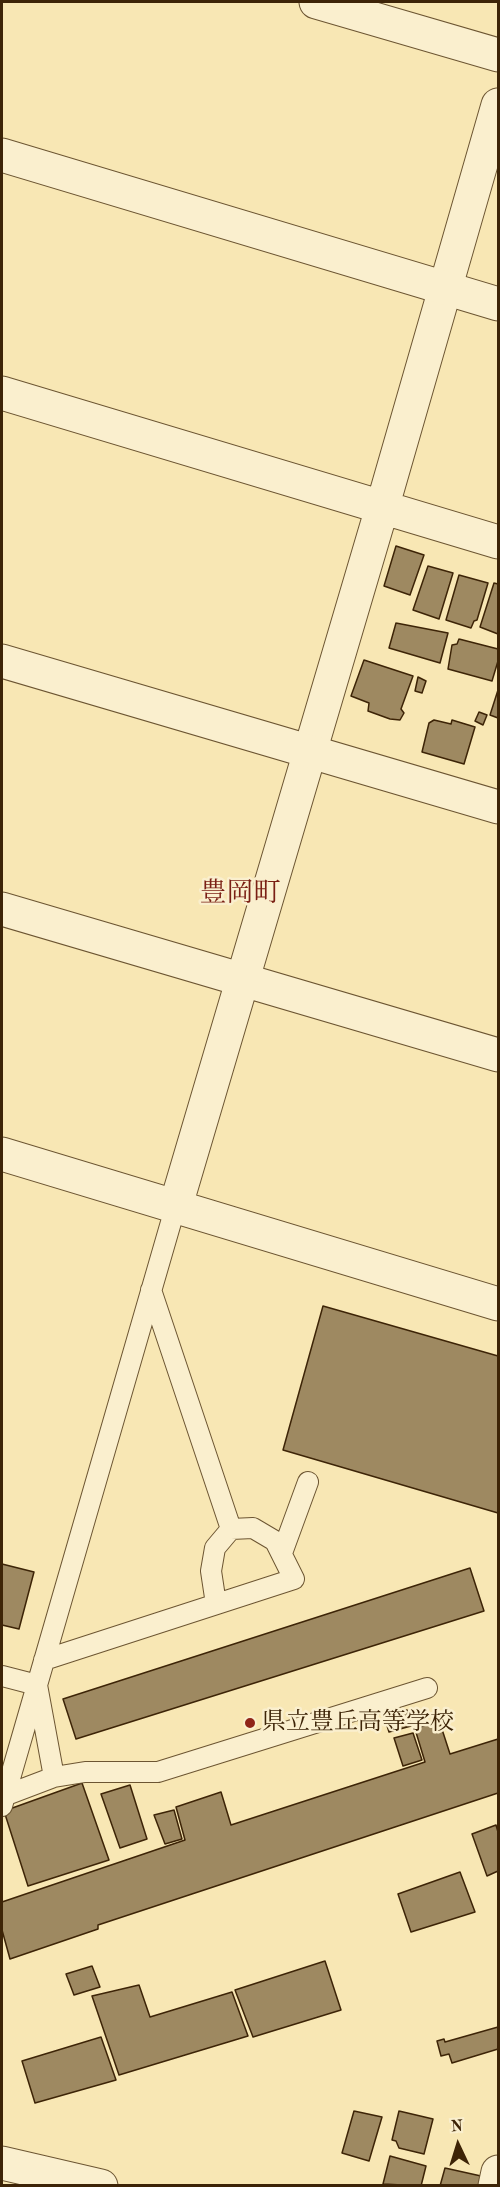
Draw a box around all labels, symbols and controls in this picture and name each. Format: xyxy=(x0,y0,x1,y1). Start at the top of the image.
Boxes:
district label: 豊岡町 xyxy=(200,878,280,910)
place label: 県立豊丘高等学校 xyxy=(262,1709,454,1737)
marker: 県立豊丘高等学校 xyxy=(243,1716,257,1730)
north arrow xyxy=(428,2115,488,2175)
text: N xyxy=(450,2119,463,2135)

